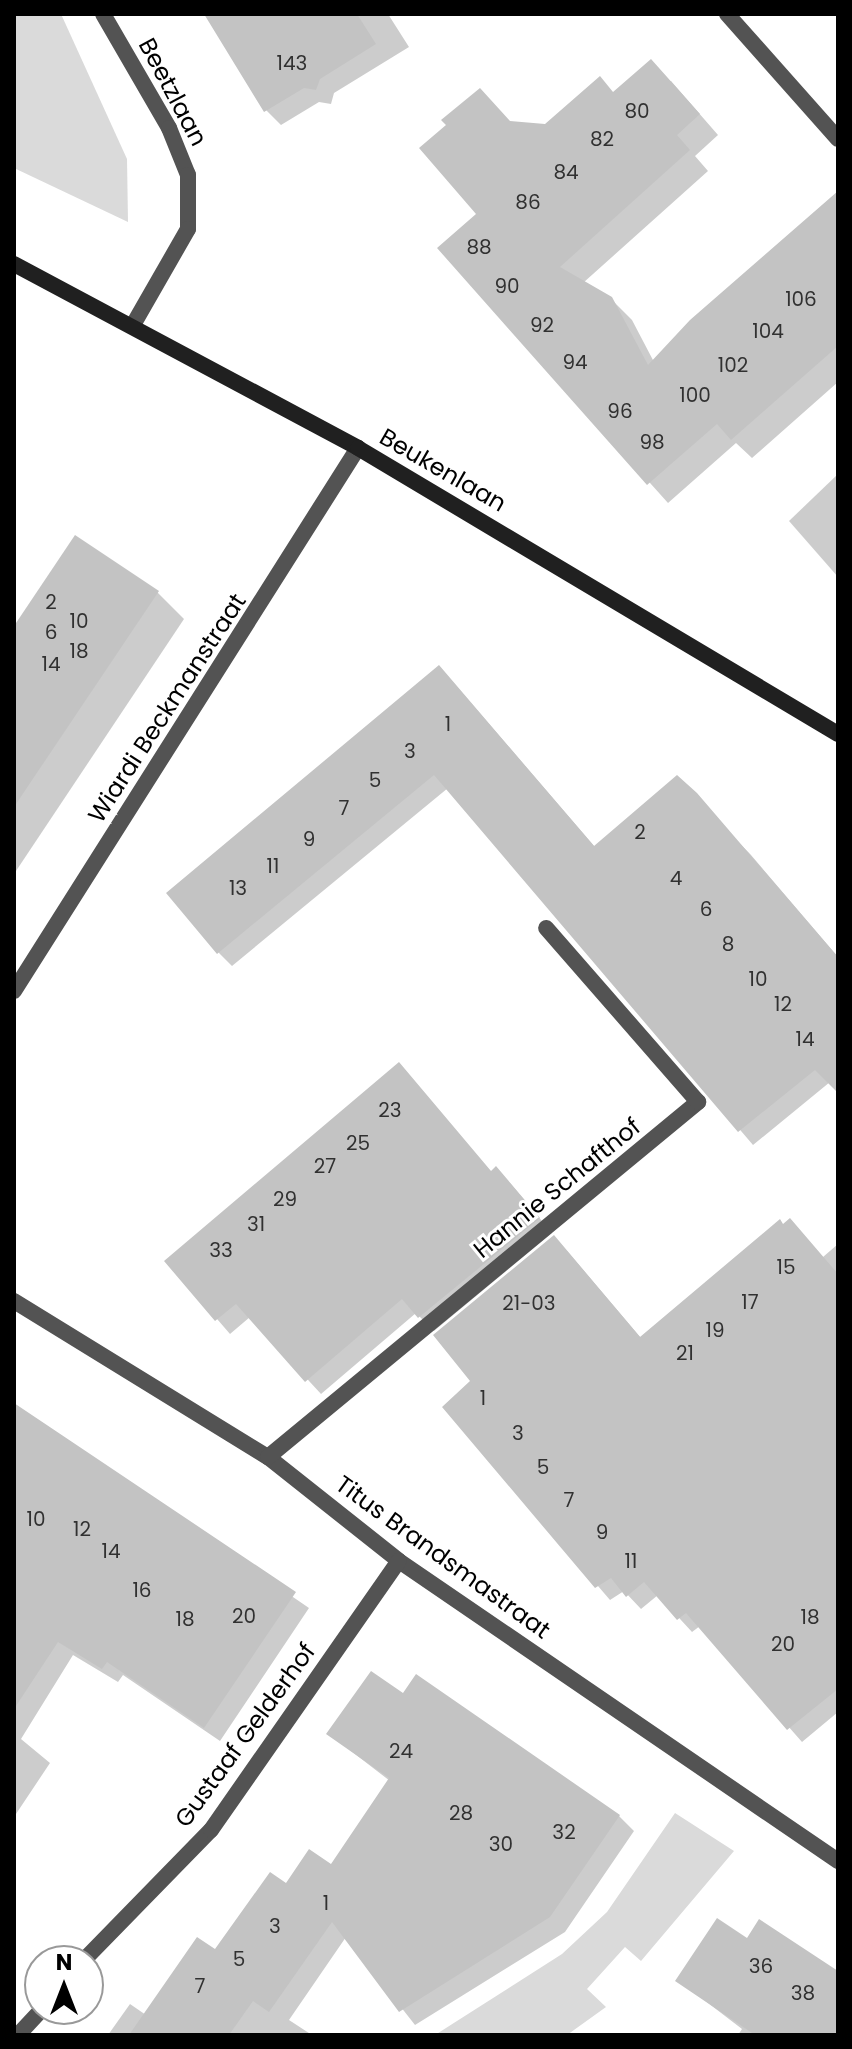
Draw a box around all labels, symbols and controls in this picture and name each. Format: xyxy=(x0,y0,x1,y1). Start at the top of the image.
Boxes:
street label: Beetzlaan xyxy=(133,33,213,151)
house number: 143 xyxy=(277,51,307,75)
house number: 80 xyxy=(624,99,650,123)
house number: 82 xyxy=(590,127,614,151)
house number: 84 xyxy=(553,160,579,184)
house number: 86 xyxy=(515,190,541,214)
house number: 88 xyxy=(466,235,492,259)
house number: 90 xyxy=(494,274,520,298)
house number: 106 xyxy=(785,287,817,311)
house number: 92 xyxy=(530,313,554,337)
house number: 104 xyxy=(752,319,784,343)
house number: 94 xyxy=(562,350,588,374)
house number: 102 xyxy=(718,353,748,377)
house number: 100 xyxy=(679,383,711,407)
house number: 96 xyxy=(607,399,633,423)
street label: Beukenlaan xyxy=(375,422,511,518)
house number: 98 xyxy=(639,430,665,454)
street label: Wiardi Beckmanstraat xyxy=(82,588,252,828)
house number: 2 xyxy=(45,590,57,614)
house number: 10 xyxy=(70,609,88,633)
house number: 6 xyxy=(45,620,57,644)
house number: 18 xyxy=(69,639,89,663)
house number: 14 xyxy=(42,652,60,676)
house number: 1 xyxy=(445,712,451,736)
house number: 3 xyxy=(404,739,416,763)
house number: 5 xyxy=(369,768,381,792)
house number: 7 xyxy=(339,796,349,820)
house number: 2 xyxy=(634,820,646,844)
house number: 9 xyxy=(303,827,315,851)
house number: 11 xyxy=(267,854,279,878)
house number: 4 xyxy=(670,866,682,890)
house number: 13 xyxy=(229,876,247,900)
house number: 6 xyxy=(700,897,712,921)
house number: 8 xyxy=(722,932,734,956)
house number: 10 xyxy=(749,967,767,991)
house number: 12 xyxy=(774,992,792,1016)
house number: 14 xyxy=(796,1027,814,1051)
house number: 23 xyxy=(378,1098,402,1122)
street label: Hannie Schafthof xyxy=(468,1112,646,1264)
house number: 25 xyxy=(346,1131,370,1155)
house number: 27 xyxy=(314,1154,336,1178)
house number: 29 xyxy=(273,1187,297,1211)
house number: 31 xyxy=(247,1212,265,1236)
house number: 33 xyxy=(209,1238,233,1262)
house number: 15 xyxy=(777,1255,795,1279)
house number: 17 xyxy=(741,1290,759,1314)
house number: 21-03 xyxy=(502,1291,556,1315)
house number: 19 xyxy=(706,1318,724,1342)
house number: 21 xyxy=(676,1341,694,1365)
house number: 1 xyxy=(480,1386,486,1410)
house number: 3 xyxy=(512,1421,524,1445)
house number: 5 xyxy=(537,1455,549,1479)
street label: Titus Brandsmastraat xyxy=(330,1469,556,1645)
house number: 7 xyxy=(564,1488,574,1512)
house number: 10 xyxy=(27,1507,45,1531)
house number: 12 xyxy=(73,1517,91,1541)
house number: 9 xyxy=(596,1520,608,1544)
house number: 14 xyxy=(102,1539,120,1563)
house number: 11 xyxy=(625,1549,637,1573)
house number: 16 xyxy=(132,1578,152,1602)
house number: 20 xyxy=(232,1604,256,1628)
house number: 18 xyxy=(800,1605,820,1629)
house number: 18 xyxy=(175,1607,195,1631)
house number: 20 xyxy=(771,1632,795,1656)
street label: Gustaaf Gelderhof xyxy=(169,1637,321,1833)
house number: 24 xyxy=(389,1739,413,1763)
house number: 28 xyxy=(449,1801,473,1825)
house number: 32 xyxy=(552,1820,576,1844)
house number: 30 xyxy=(489,1832,513,1856)
house number: 1 xyxy=(323,1891,329,1915)
house number: 3 xyxy=(269,1914,281,1938)
north arrow xyxy=(24,1945,104,2025)
text: N xyxy=(56,1947,72,1978)
house number: 5 xyxy=(233,1947,245,1971)
house number: 36 xyxy=(749,1954,773,1978)
house number: 7 xyxy=(195,1974,205,1998)
house number: 38 xyxy=(791,1981,815,2005)

